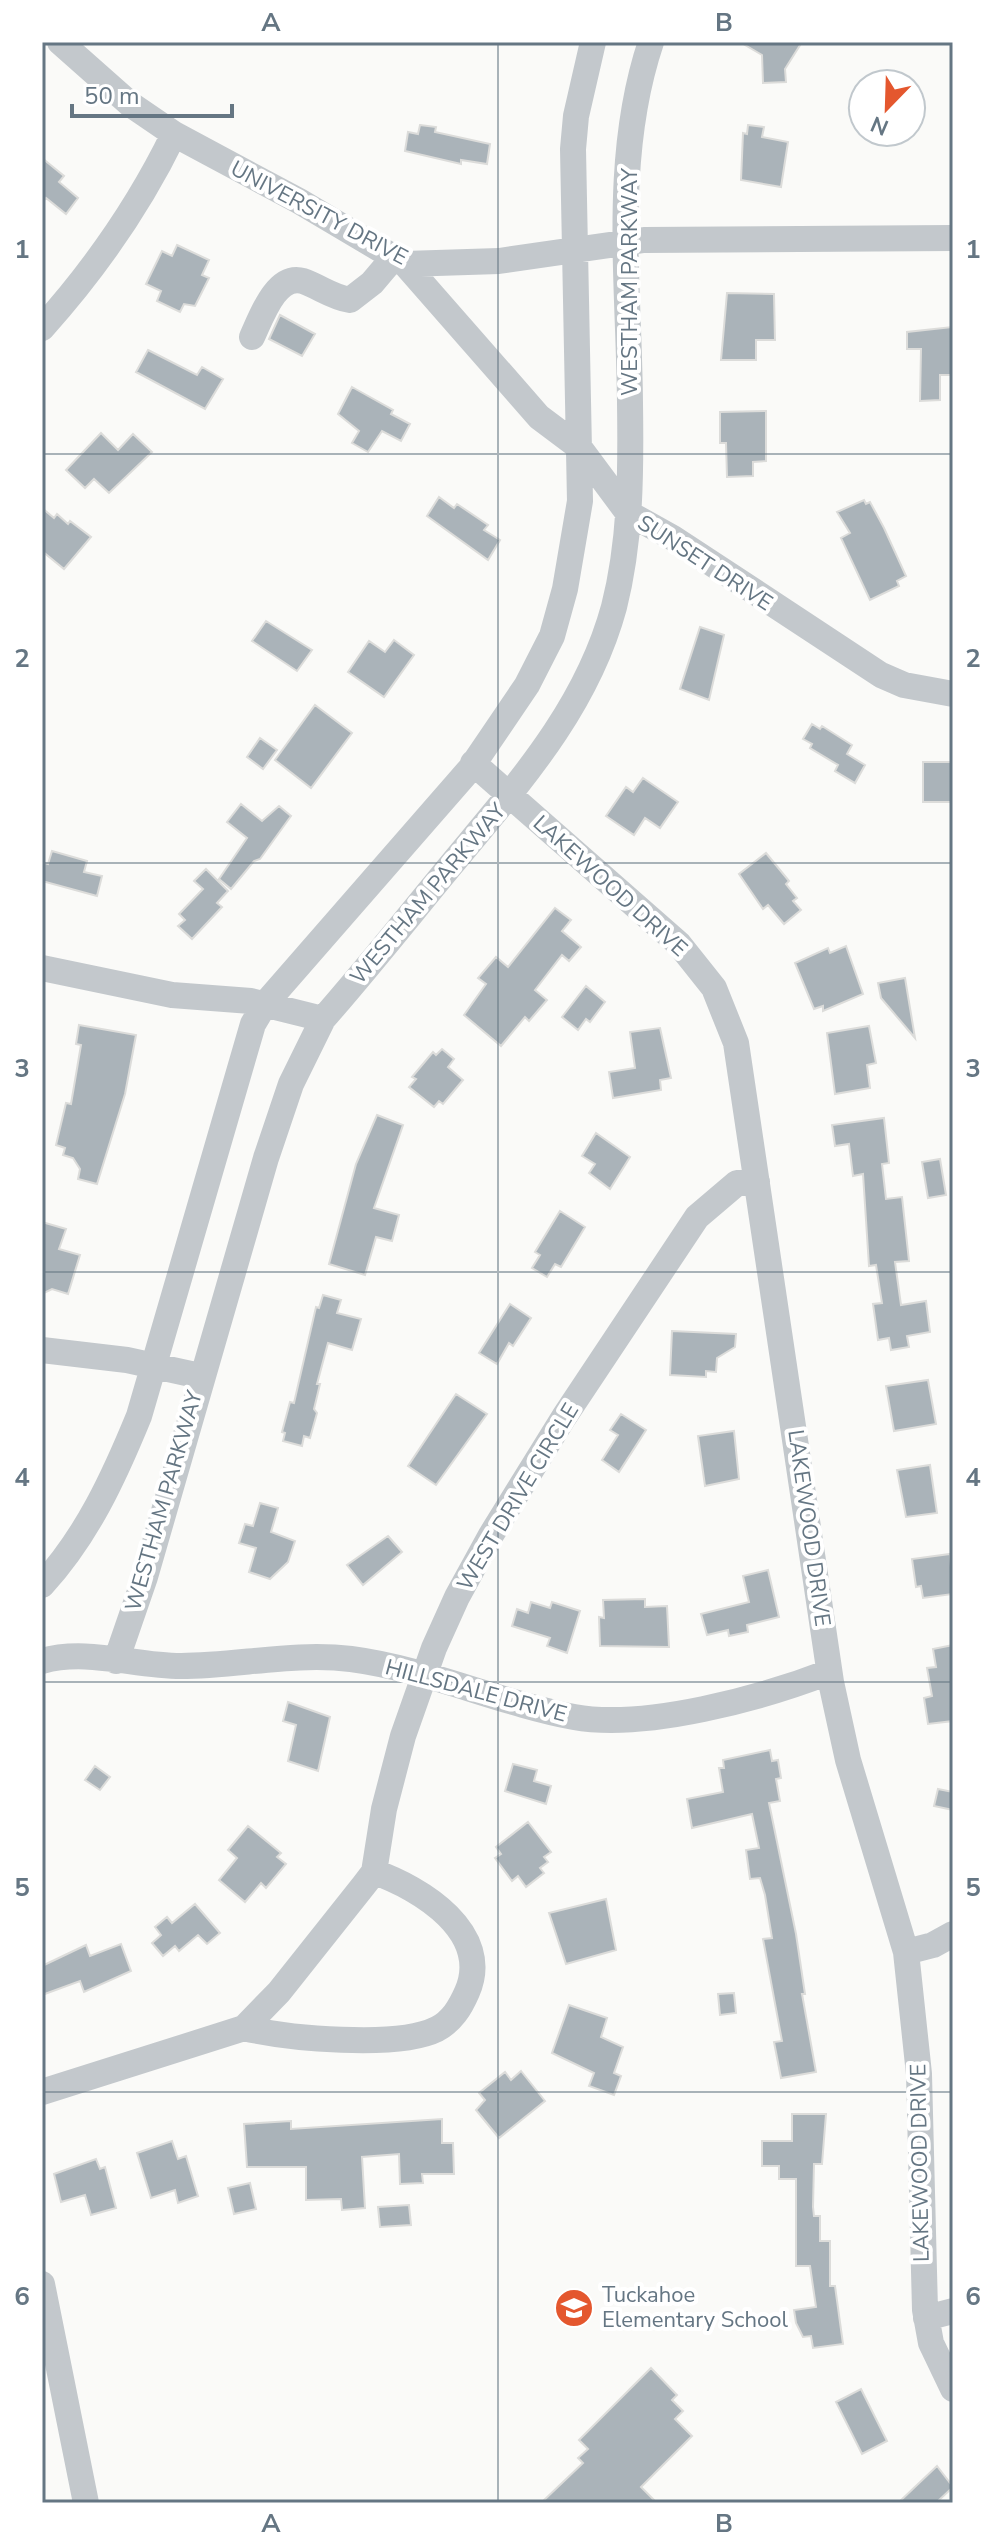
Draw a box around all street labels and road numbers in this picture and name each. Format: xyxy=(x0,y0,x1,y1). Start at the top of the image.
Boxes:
street label: UNIVERSITY DRIVE xyxy=(225,154,413,272)
street label: WESTHAM PARKWAY xyxy=(615,167,645,396)
street label: SUNSET DRIVE xyxy=(632,508,778,618)
street label: WESTHAM PARKWAY xyxy=(343,796,513,991)
street label: LAKEWOOD DRIVE xyxy=(526,809,694,963)
street label: WESTHAM PARKWAY xyxy=(118,1387,210,1615)
street label: WEST DRIVE CIRCLE xyxy=(450,1398,586,1596)
street label: LAKEWOOD DRIVE xyxy=(780,1428,838,1628)
street label: HILLSDALE DRIVE xyxy=(382,1652,570,1730)
street label: LAKEWOOD DRIVE xyxy=(903,2064,937,2262)

